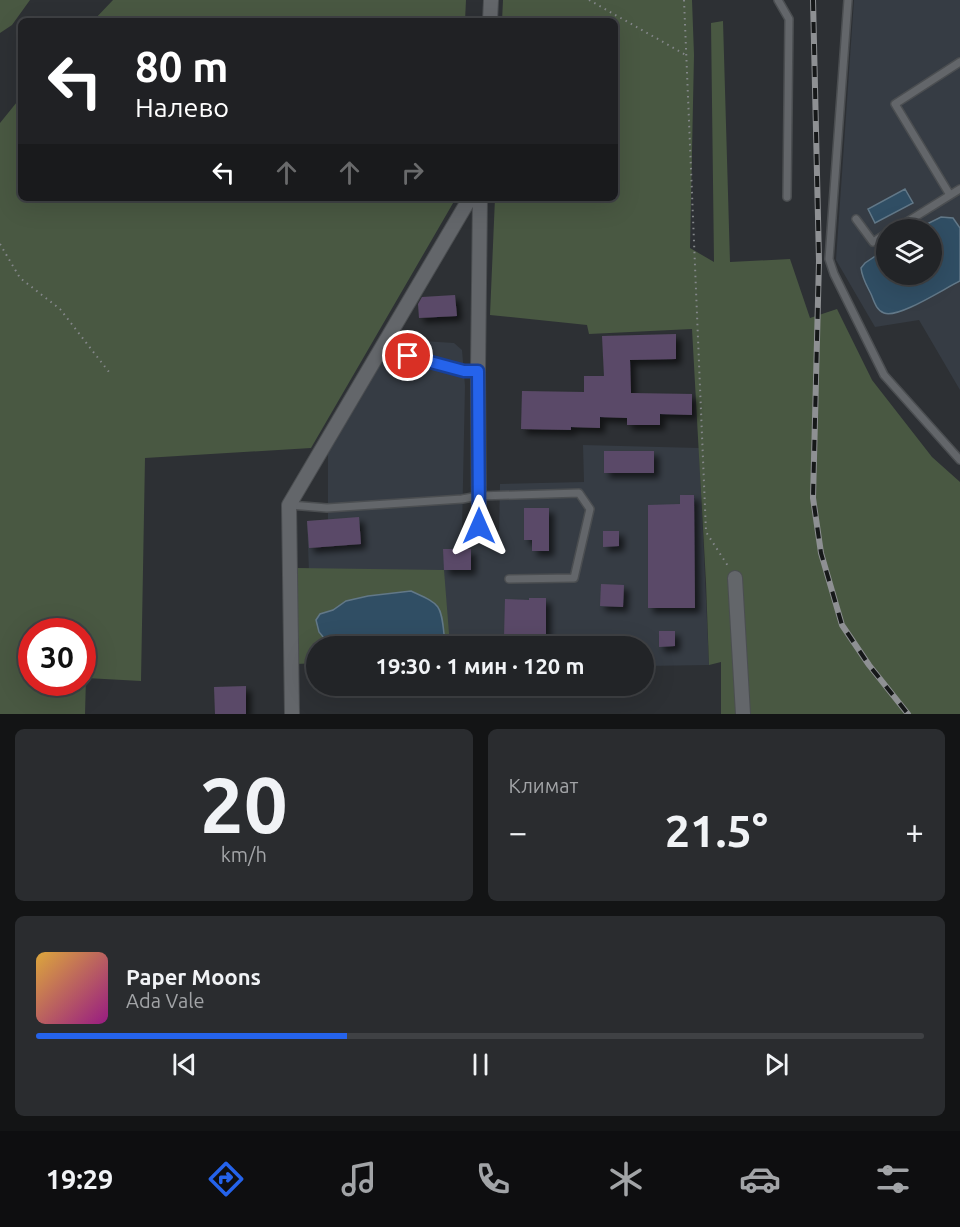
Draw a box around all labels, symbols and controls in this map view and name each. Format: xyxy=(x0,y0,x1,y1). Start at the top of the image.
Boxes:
icon: left xyxy=(36,42,114,120)
text: 80 m xyxy=(135,43,229,90)
text: Налево xyxy=(135,92,229,122)
icon: left xyxy=(207,156,240,189)
icon: ahead xyxy=(270,156,303,189)
icon: ahead xyxy=(333,156,366,189)
icon: right xyxy=(396,156,429,189)
map controls xyxy=(876,219,942,285)
button: layers xyxy=(876,219,942,285)
pin xyxy=(382,330,433,381)
icon: arrive xyxy=(391,339,424,372)
position arrow xyxy=(447,494,511,558)
speed limit sign: 30 xyxy=(18,618,96,696)
text: 19:30 · 1 мин · 120 m xyxy=(376,653,584,678)
text: 20 xyxy=(200,760,288,848)
text: Климат xyxy=(509,774,578,797)
text: 21.5° xyxy=(665,805,768,856)
text: − xyxy=(509,813,527,850)
text: + xyxy=(905,813,924,850)
text: km/h xyxy=(221,843,267,866)
text: Paper Moons xyxy=(126,964,261,989)
text: Ada Vale xyxy=(126,989,204,1012)
icon: previous xyxy=(168,1048,201,1081)
icon: pause xyxy=(464,1048,497,1081)
icon: next xyxy=(760,1048,793,1081)
icon: directions xyxy=(205,1158,247,1200)
icon: music xyxy=(338,1158,380,1200)
icon: phone xyxy=(472,1158,514,1200)
icon: climate xyxy=(605,1158,647,1200)
icon: car xyxy=(739,1158,781,1200)
icon: filters xyxy=(872,1158,914,1200)
text: 19:29 xyxy=(46,1164,113,1194)

